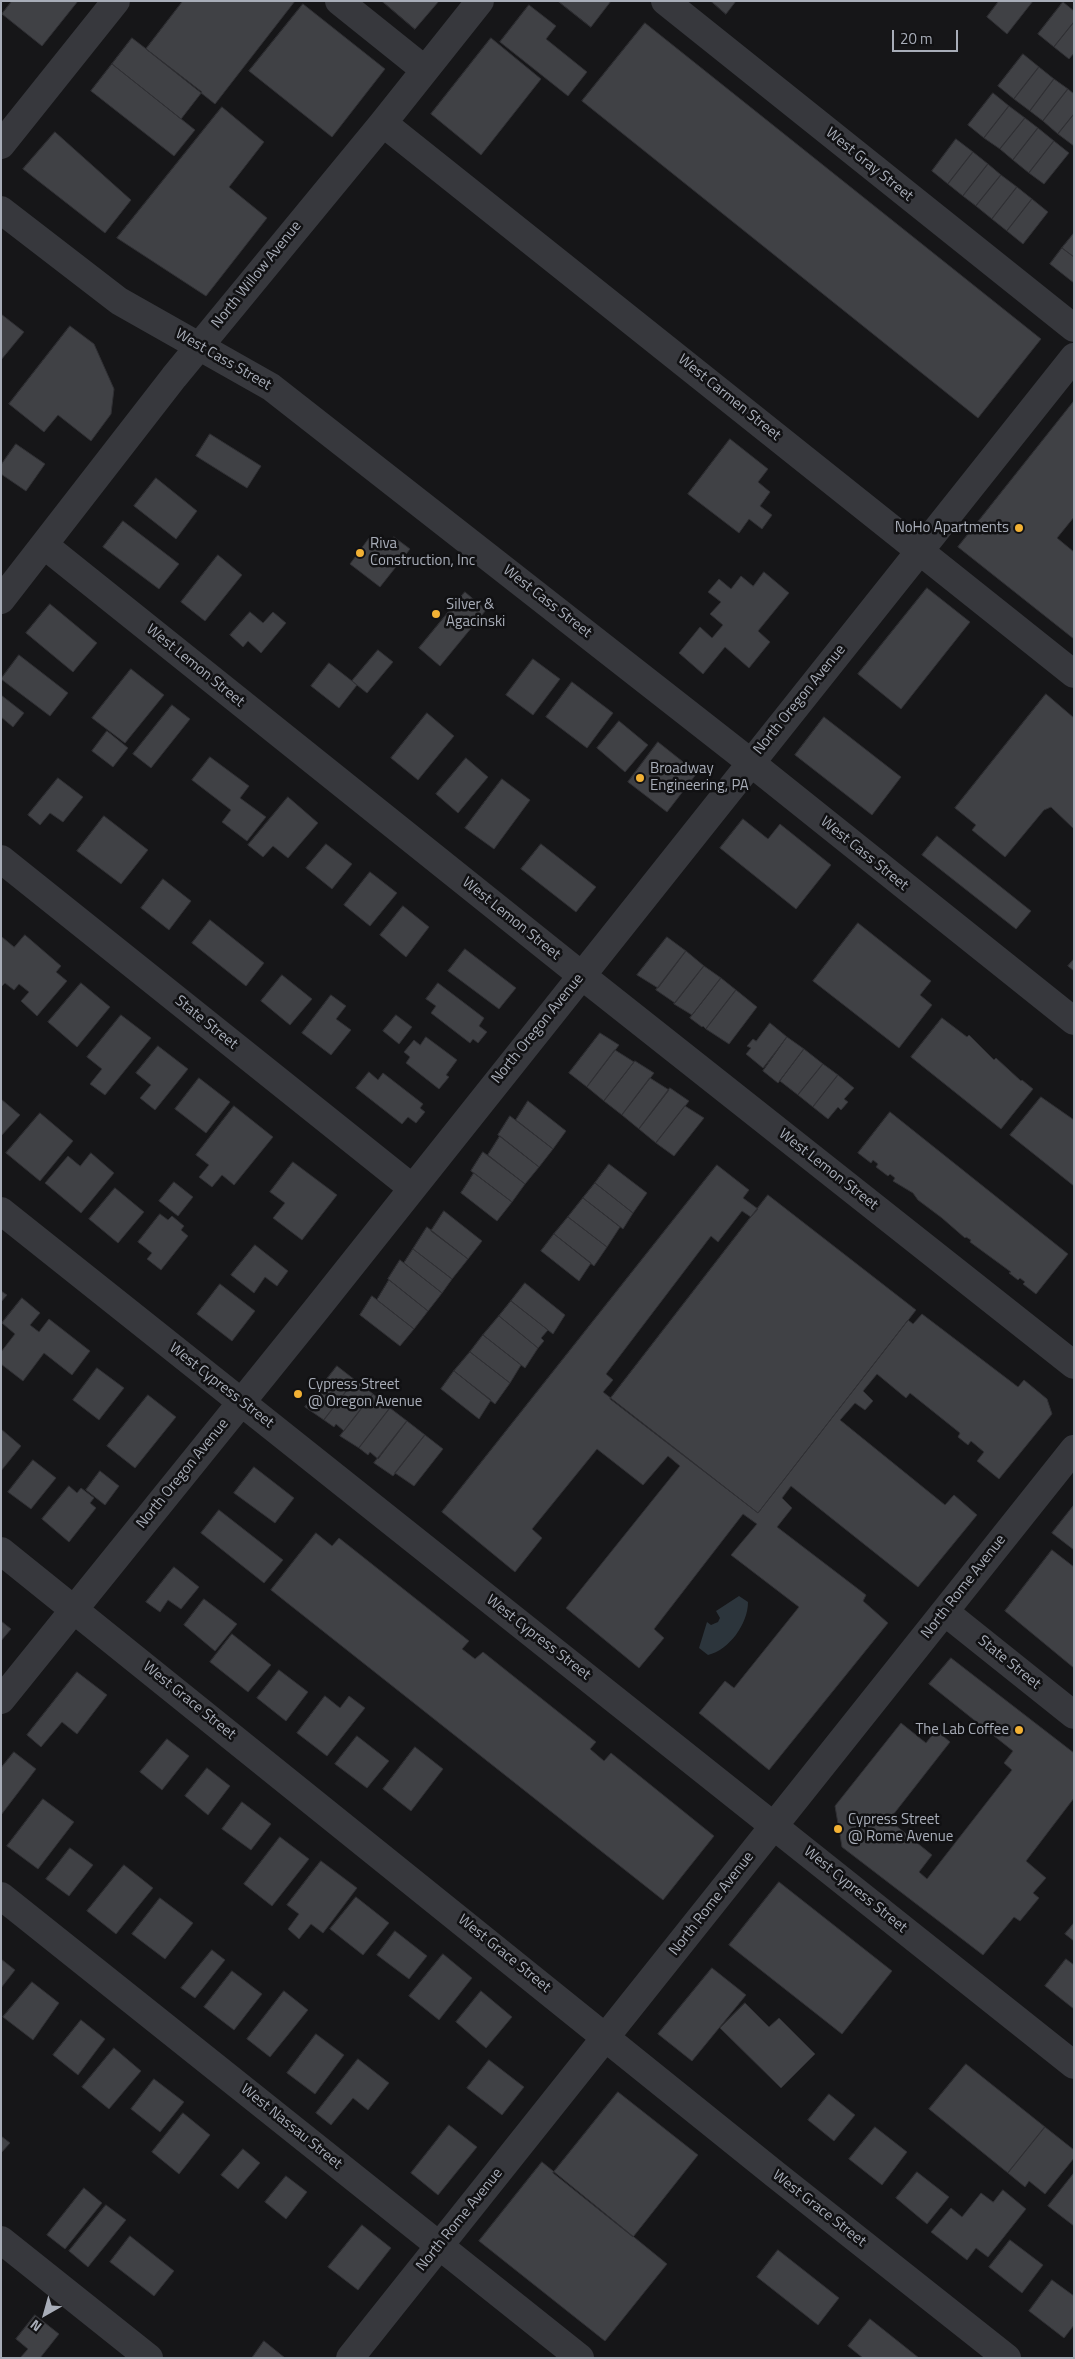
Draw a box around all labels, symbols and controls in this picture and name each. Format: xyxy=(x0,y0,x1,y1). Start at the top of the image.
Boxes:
scale bar xyxy=(895,20,961,52)
text: 20 m xyxy=(900,27,933,50)
street label: West Gray Street xyxy=(822,124,916,206)
street label: North Willow Avenue xyxy=(208,218,306,332)
street label: West Cass Street xyxy=(172,325,274,395)
street label: West Carmen Street xyxy=(674,351,784,445)
place label: NoHo Apartments xyxy=(895,519,1009,537)
marker: NoHo Apartments xyxy=(1013,522,1025,534)
place label: Riva Construction, Inc xyxy=(370,535,475,570)
marker: Riva Construction, Inc xyxy=(354,547,366,559)
street label: West Cass Street xyxy=(499,562,595,642)
place label: Silver & Agacinski xyxy=(446,596,505,631)
marker: Silver & Agacinski xyxy=(430,608,442,620)
street label: West Lemon Street xyxy=(142,621,248,711)
street label: North Oregon Avenue xyxy=(750,641,850,759)
place label: Broadway Engineering, PA xyxy=(650,760,749,795)
marker: Broadway Engineering, PA xyxy=(634,772,646,784)
street label: West Cass Street xyxy=(816,813,912,895)
street label: West Lemon Street xyxy=(458,874,564,964)
street label: North Oregon Avenue xyxy=(488,970,588,1088)
street label: State Street xyxy=(171,992,241,1054)
street label: West Lemon Street xyxy=(775,1126,881,1214)
street label: West Cypress Street xyxy=(165,1340,277,1432)
place label: Cypress Street @ Oregon Avenue xyxy=(308,1376,422,1411)
marker: Cypress Street @ Oregon Avenue xyxy=(292,1388,304,1400)
street label: North Oregon Avenue xyxy=(133,1415,233,1533)
street label: North Rome Avenue xyxy=(918,1531,1010,1643)
street label: West Cypress Street xyxy=(482,1592,594,1684)
street label: State Street xyxy=(974,1632,1044,1694)
street label: West Grace Street xyxy=(139,1658,239,1744)
place label: The Lab Coffee xyxy=(915,1721,1009,1739)
marker: The Lab Coffee xyxy=(1013,1724,1025,1736)
place label: Cypress Street @ Rome Avenue xyxy=(848,1811,953,1846)
marker: Cypress Street @ Rome Avenue xyxy=(832,1823,844,1835)
street label: West Cypress Street xyxy=(800,1843,910,1937)
street label: North Rome Avenue xyxy=(666,1848,758,1960)
street label: West Grace Street xyxy=(454,1911,554,1997)
street label: West Nassau Street xyxy=(237,2081,345,2173)
street label: North Rome Avenue xyxy=(413,2165,507,2275)
street label: West Grace Street xyxy=(769,2167,869,2251)
north arrow xyxy=(20,2289,70,2339)
text: N xyxy=(25,2315,46,2337)

